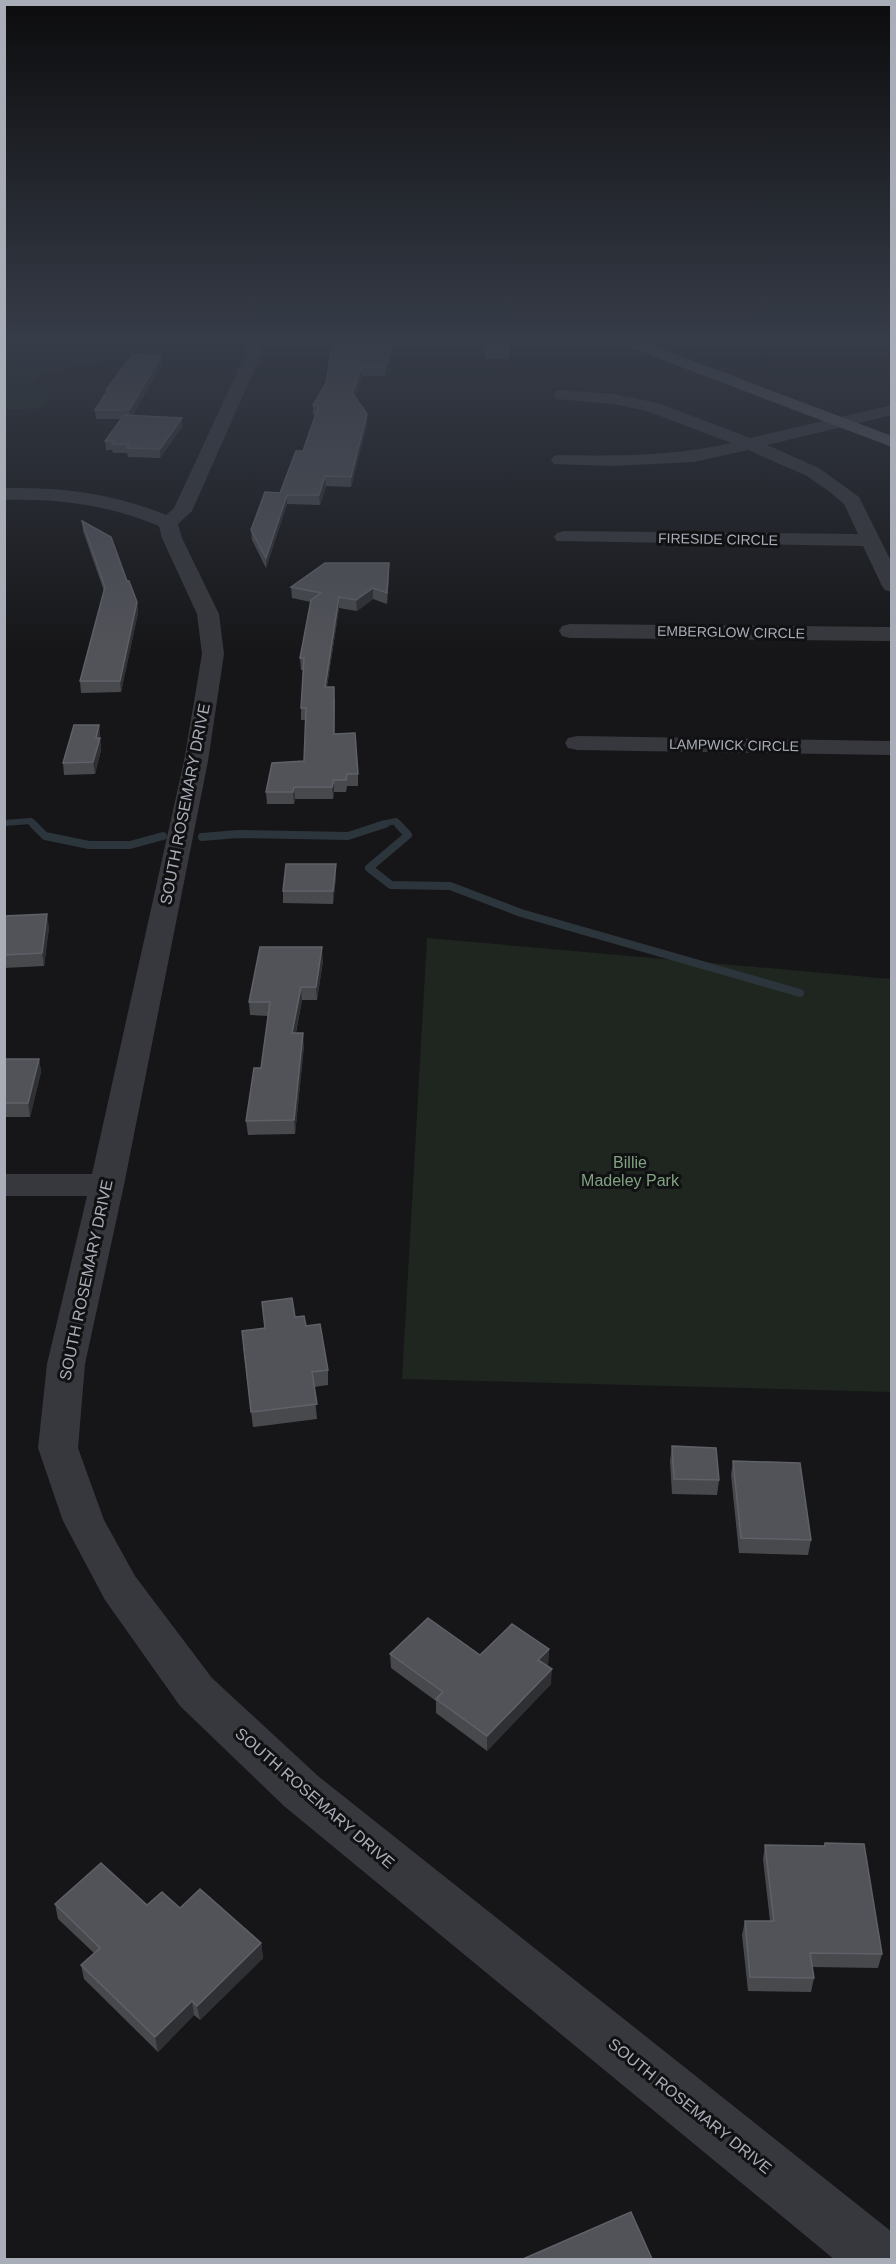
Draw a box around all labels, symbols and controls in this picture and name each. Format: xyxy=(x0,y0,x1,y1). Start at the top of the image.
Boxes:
street label: FIRESIDE CIRCLE xyxy=(658,530,778,548)
street label: EMBERGLOW CIRCLE xyxy=(657,623,805,641)
street label: SOUTH ROSEMARY DRIVE xyxy=(157,702,213,906)
street label: LAMPWICK CIRCLE xyxy=(669,736,799,754)
park label: Billie Madeley Park xyxy=(581,1154,680,1189)
street label: SOUTH ROSEMARY DRIVE xyxy=(56,1178,116,1382)
street label: SOUTH ROSEMARY DRIVE xyxy=(232,1724,398,1872)
street label: SOUTH ROSEMARY DRIVE xyxy=(605,2035,775,2177)

